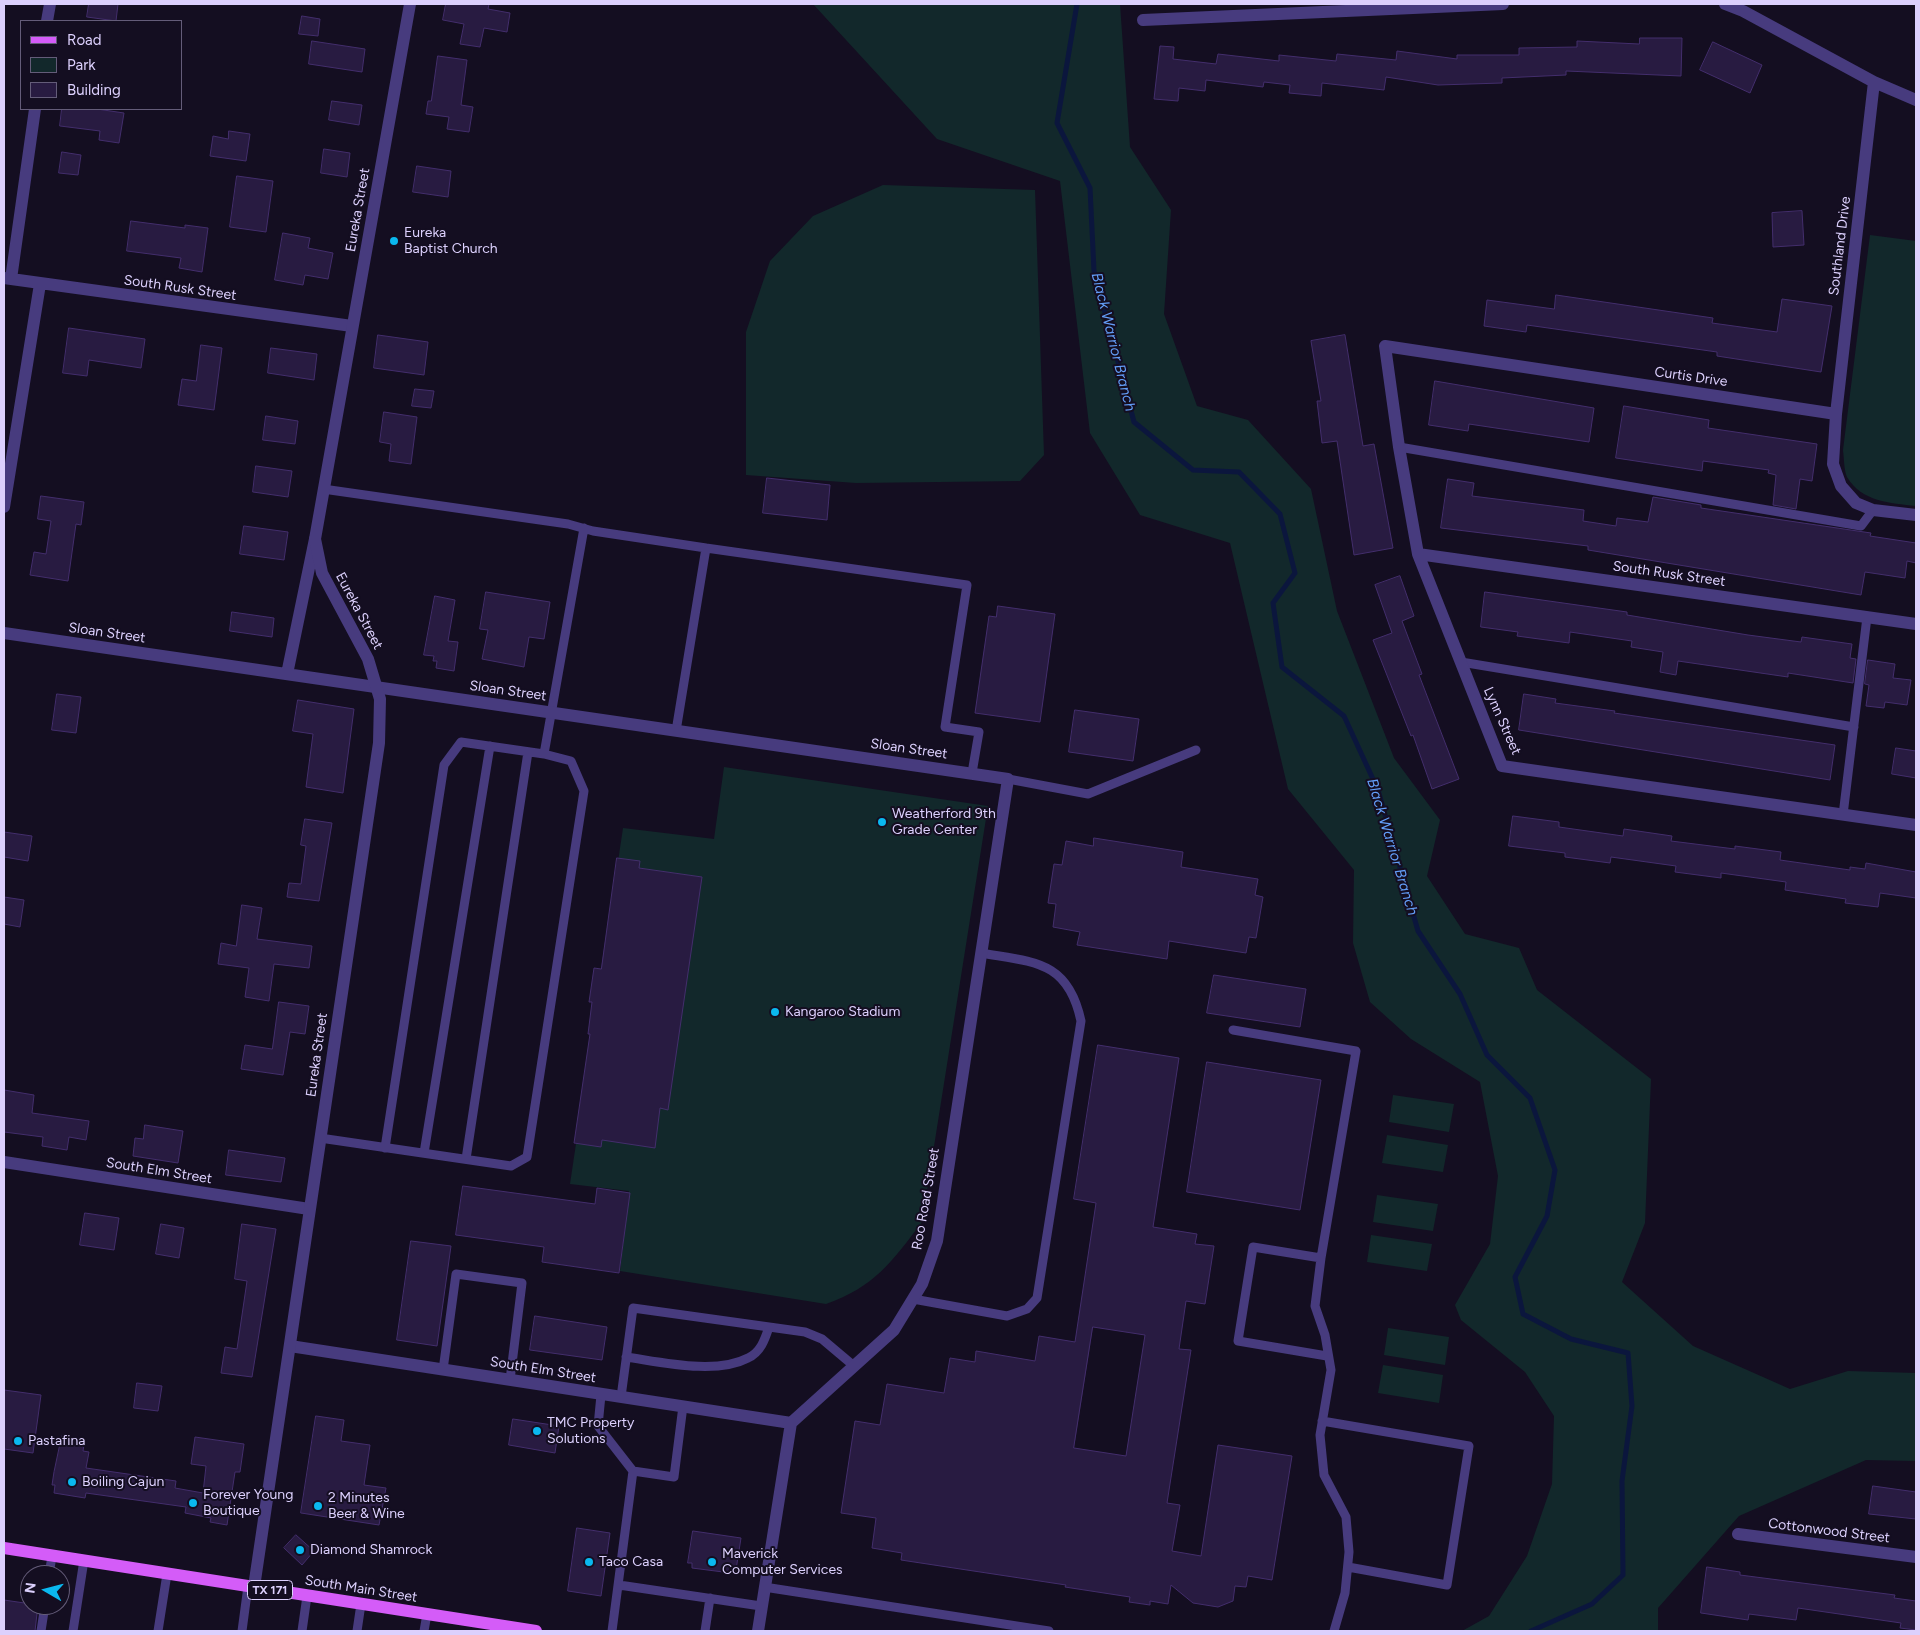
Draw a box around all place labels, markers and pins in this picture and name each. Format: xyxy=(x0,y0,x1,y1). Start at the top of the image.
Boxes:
place label: Eureka Baptist Church xyxy=(404,225,498,258)
marker: Eureka Baptist Church xyxy=(388,235,400,247)
place label: Weatherford 9th Grade Center xyxy=(892,806,996,839)
marker: Weatherford 9th Grade Center xyxy=(876,816,888,828)
place label: Kangaroo Stadium xyxy=(785,1004,900,1020)
marker: Kangaroo Stadium xyxy=(769,1006,781,1018)
place label: TMC Property Solutions xyxy=(547,1415,634,1448)
marker: TMC Property Solutions xyxy=(531,1425,543,1437)
place label: Pastafina xyxy=(28,1433,85,1449)
marker: Pastafina xyxy=(12,1435,24,1447)
place label: Boiling Cajun xyxy=(82,1474,164,1490)
marker: Boiling Cajun xyxy=(66,1476,78,1488)
place label: Forever Young Boutique xyxy=(203,1487,293,1520)
place label: 2 Minutes Beer & Wine xyxy=(328,1490,405,1522)
marker: Forever Young Boutique xyxy=(187,1497,199,1509)
marker: 2 Minutes Beer & Wine xyxy=(312,1500,324,1512)
place label: Diamond Shamrock xyxy=(310,1542,432,1558)
marker: Diamond Shamrock xyxy=(294,1544,306,1556)
place label: Maverick Computer Services xyxy=(722,1546,843,1578)
place label: Taco Casa xyxy=(599,1554,663,1570)
marker: Taco Casa xyxy=(583,1556,595,1568)
marker: Maverick Computer Services xyxy=(706,1556,718,1568)

